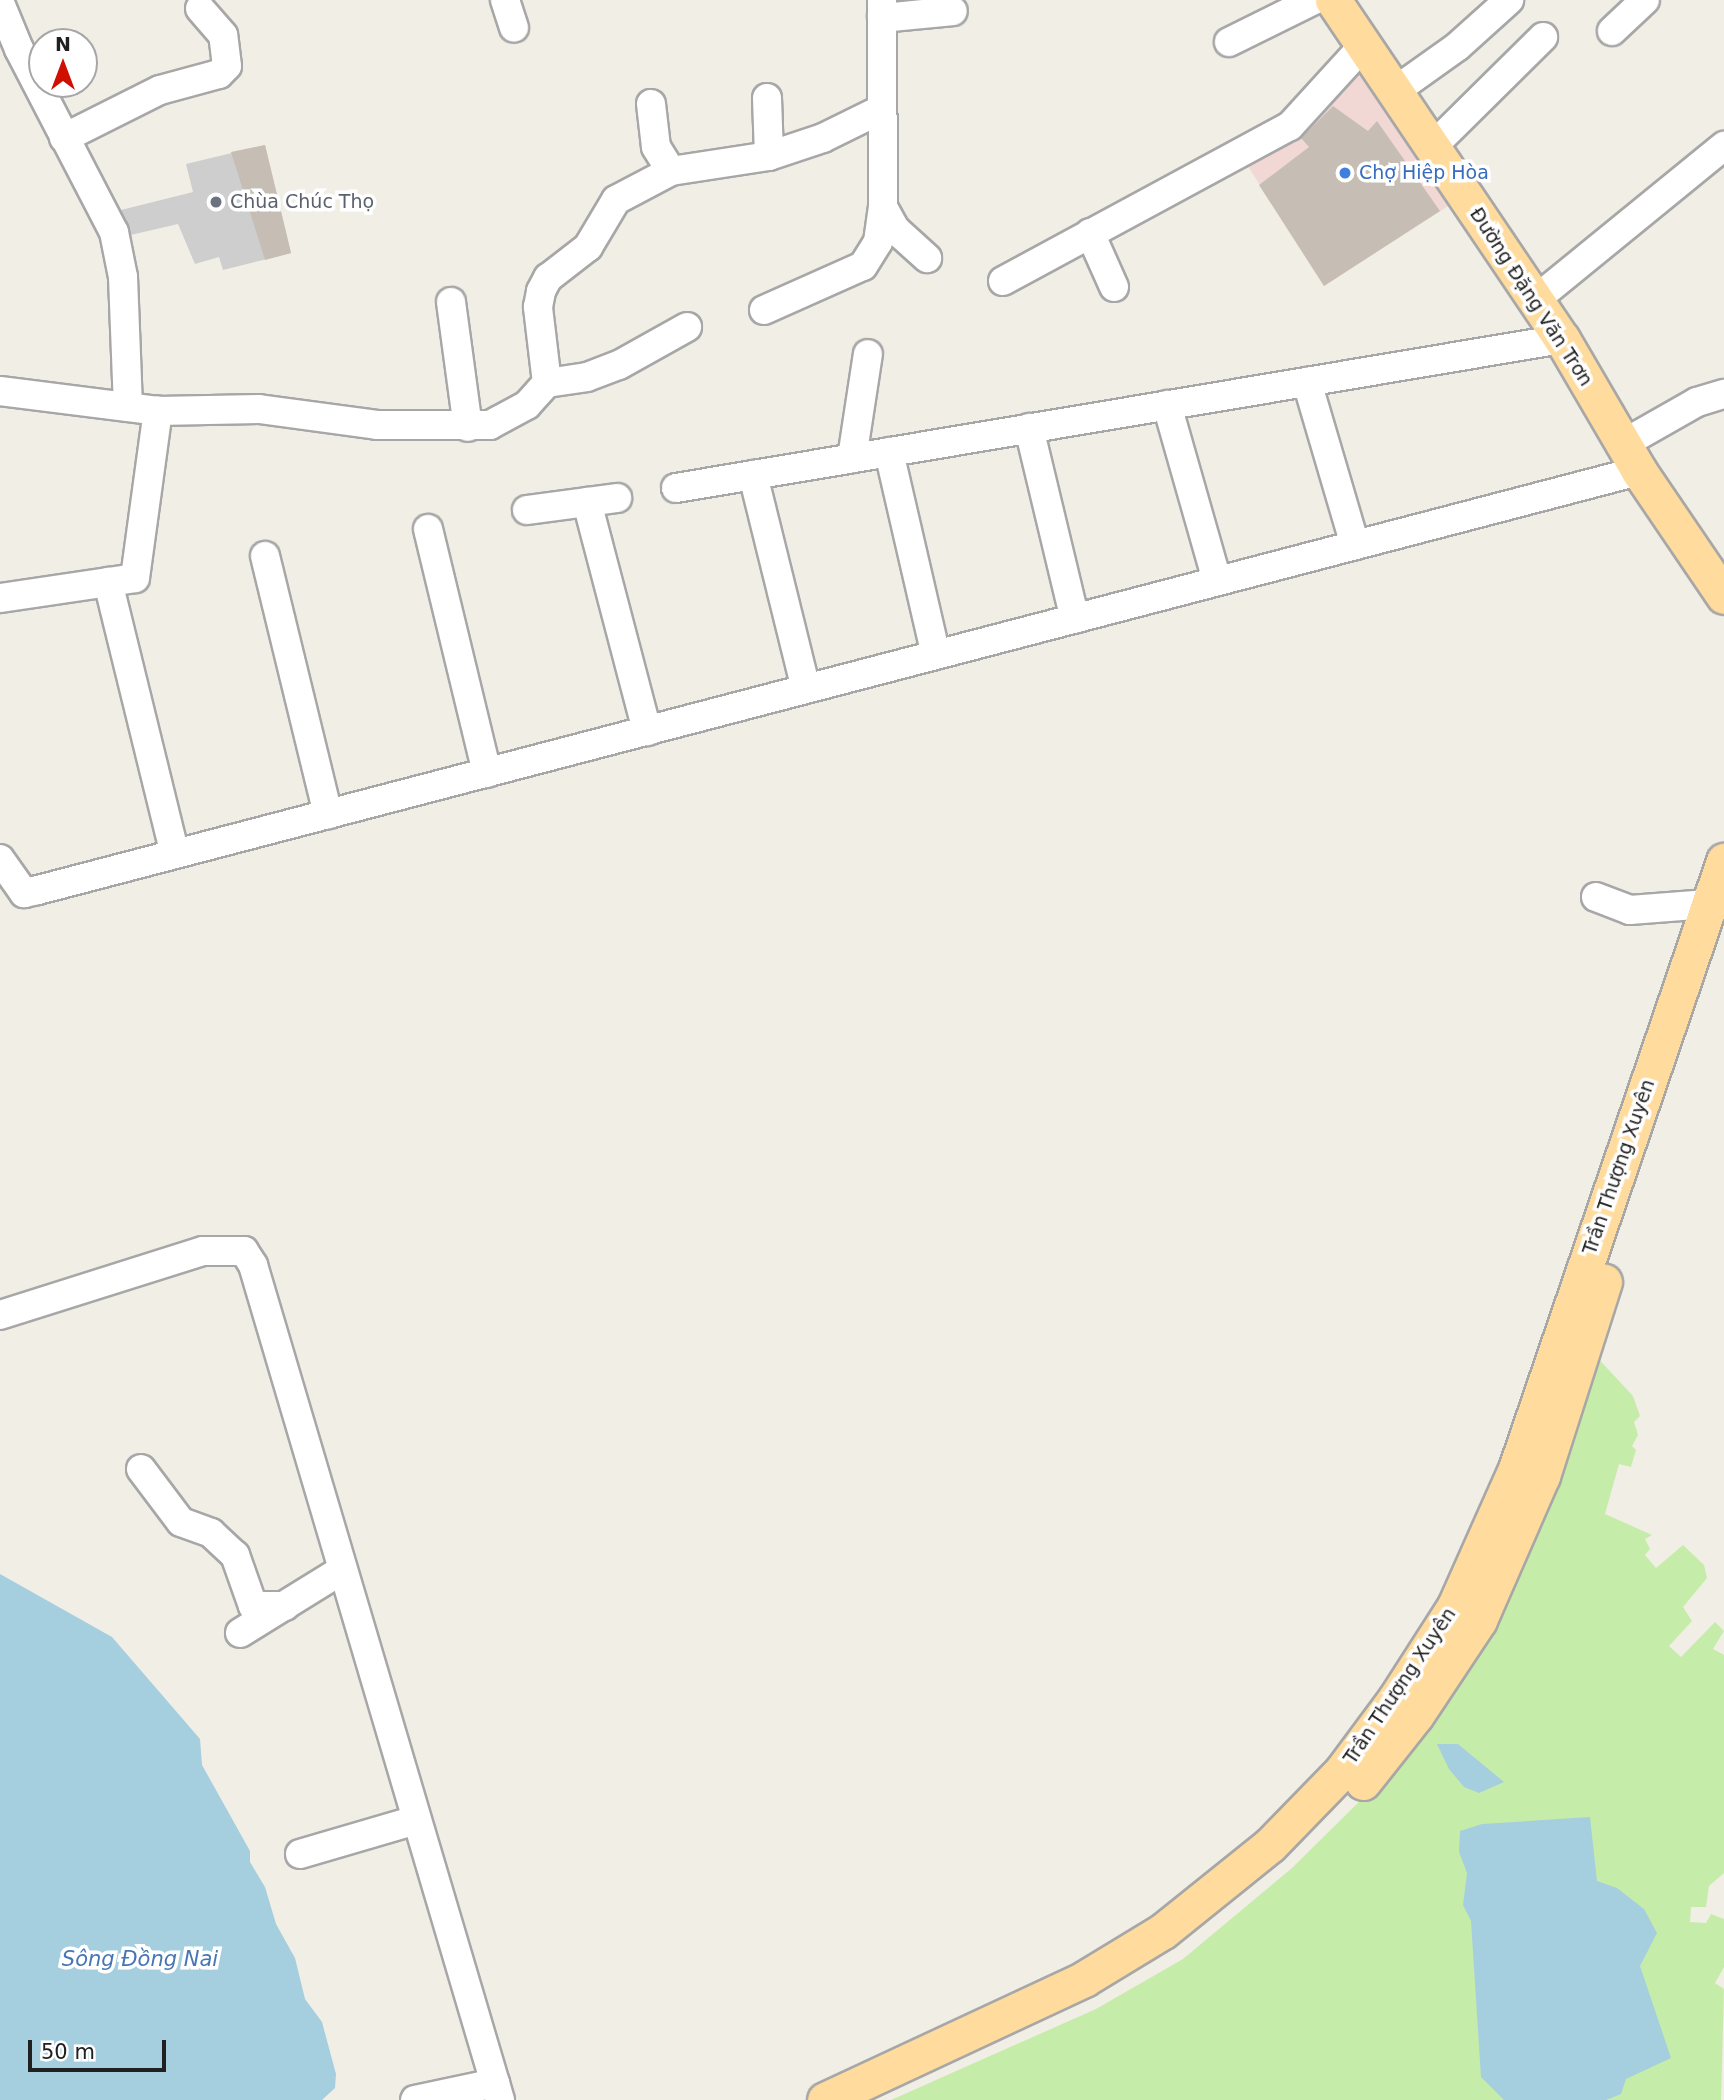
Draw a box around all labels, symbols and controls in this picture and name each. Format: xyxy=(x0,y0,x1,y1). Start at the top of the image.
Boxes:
north arrow xyxy=(28,28,98,98)
text: N xyxy=(55,33,71,55)
place label: Chợ Hiệp Hòa xyxy=(1359,162,1489,184)
marker: Chợ Hiệp Hòa xyxy=(1337,165,1353,181)
place label: Chùa Chúc Thọ xyxy=(230,191,374,213)
marker: Chùa Chúc Thọ xyxy=(208,194,224,210)
street label: Đường Đặng Văn Trơn xyxy=(1465,204,1597,390)
street label: Trần Thượng Xuyên xyxy=(1578,1076,1660,1258)
street label: Trần Thượng Xuyên xyxy=(1339,1603,1461,1769)
water label: Sông Đồng Nai xyxy=(62,1946,218,1972)
scale bar xyxy=(32,2026,170,2070)
text: 50 m xyxy=(41,2040,95,2064)

